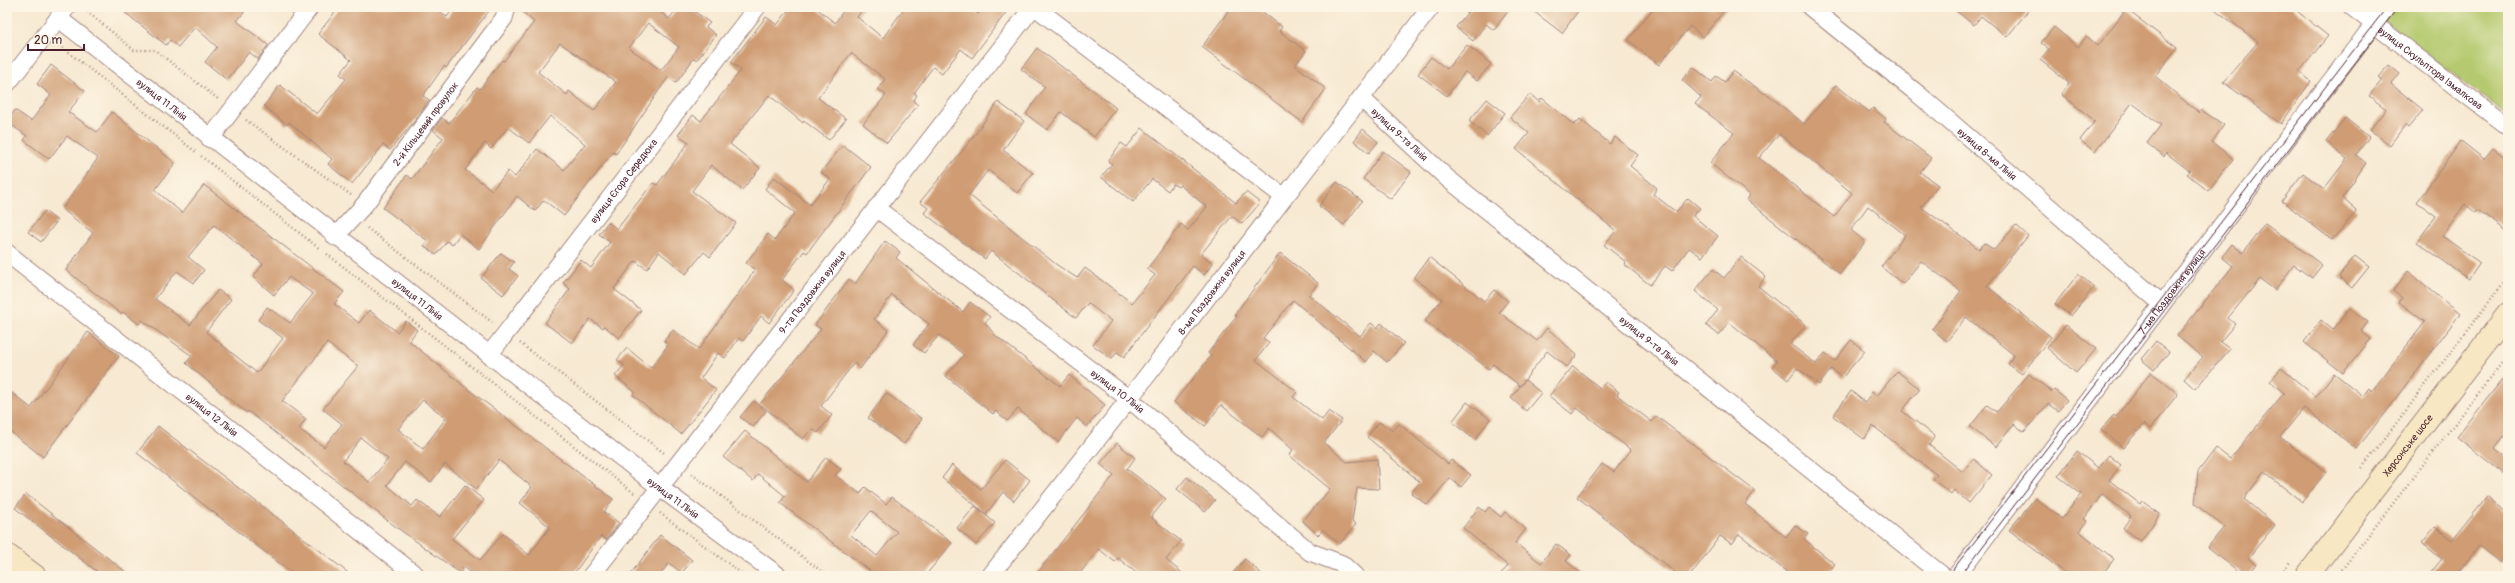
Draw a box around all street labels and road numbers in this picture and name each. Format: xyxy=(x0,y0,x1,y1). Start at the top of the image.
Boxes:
street label: вулиця Скульптора Ізмалкова xyxy=(2375,24,2485,112)
street label: вулиця 11 Лінія xyxy=(134,76,190,124)
street label: 2-й Кільцевий провулок xyxy=(391,80,461,169)
street label: вулиця 9-та Лінія xyxy=(1368,106,1430,164)
street label: вулиця 8-ма Лінія xyxy=(1955,126,2019,183)
street label: вулиця Єгора Середюка xyxy=(588,137,660,226)
street label: 7-ма Поздовжня вулиця xyxy=(2136,247,2209,337)
street label: 9-та Поздовжня вулиця xyxy=(777,248,849,336)
street label: 8-ма Поздовжня вулиця xyxy=(1176,248,1249,337)
street label: вулиця 11 Лінія xyxy=(389,276,445,323)
street label: вулиця 9-та Лінія xyxy=(1617,314,1681,369)
street label: вулиця 10 Лінія xyxy=(1088,367,1146,416)
street label: вулиця 12 Лінія xyxy=(183,391,240,440)
street label: Херсонське шосе xyxy=(2381,412,2436,479)
street label: вулиця 11 Лінія xyxy=(644,475,701,522)

